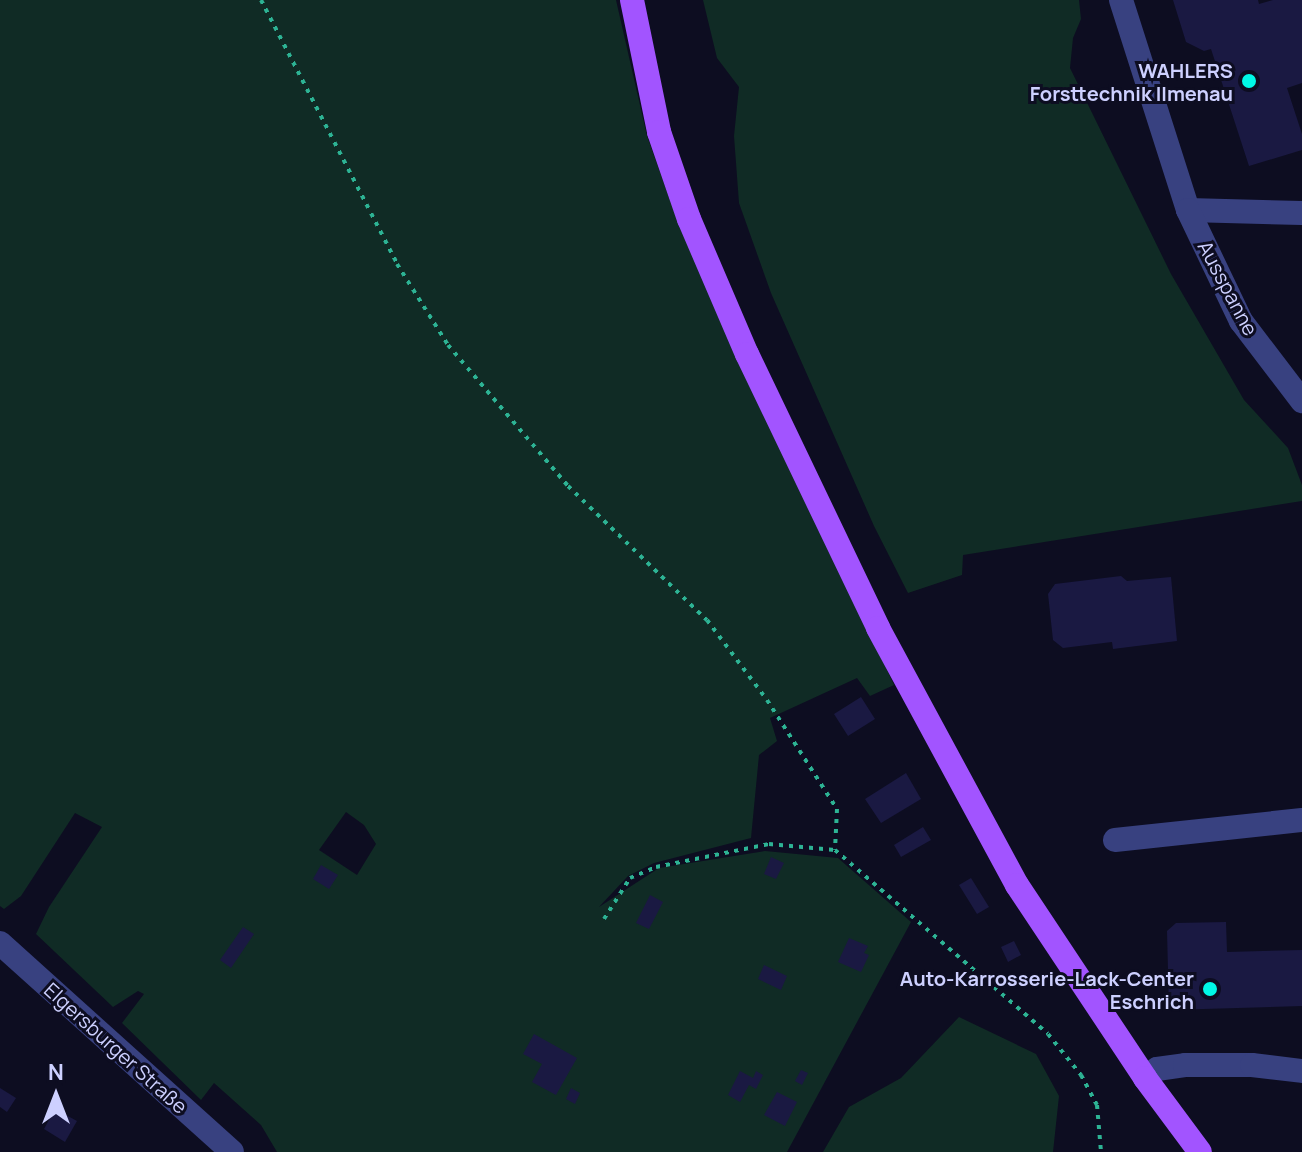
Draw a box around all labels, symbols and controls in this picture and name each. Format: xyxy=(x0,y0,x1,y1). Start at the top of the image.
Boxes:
place label: WAHLERS Forsttechnik Ilmenau xyxy=(1030,58,1233,105)
marker: WAHLERS Forsttechnik Ilmenau xyxy=(1240,72,1258,90)
street label: Ausspanne xyxy=(1193,237,1263,339)
place label: Auto-Karrosserie-Lack-Center Eschrich xyxy=(900,966,1194,1013)
street label: Elgersburger Straße xyxy=(40,977,192,1119)
marker: Auto-Karrosserie-Lack-Center Eschrich xyxy=(1201,980,1219,998)
north arrow xyxy=(16,1056,96,1136)
text: N xyxy=(48,1057,64,1087)

